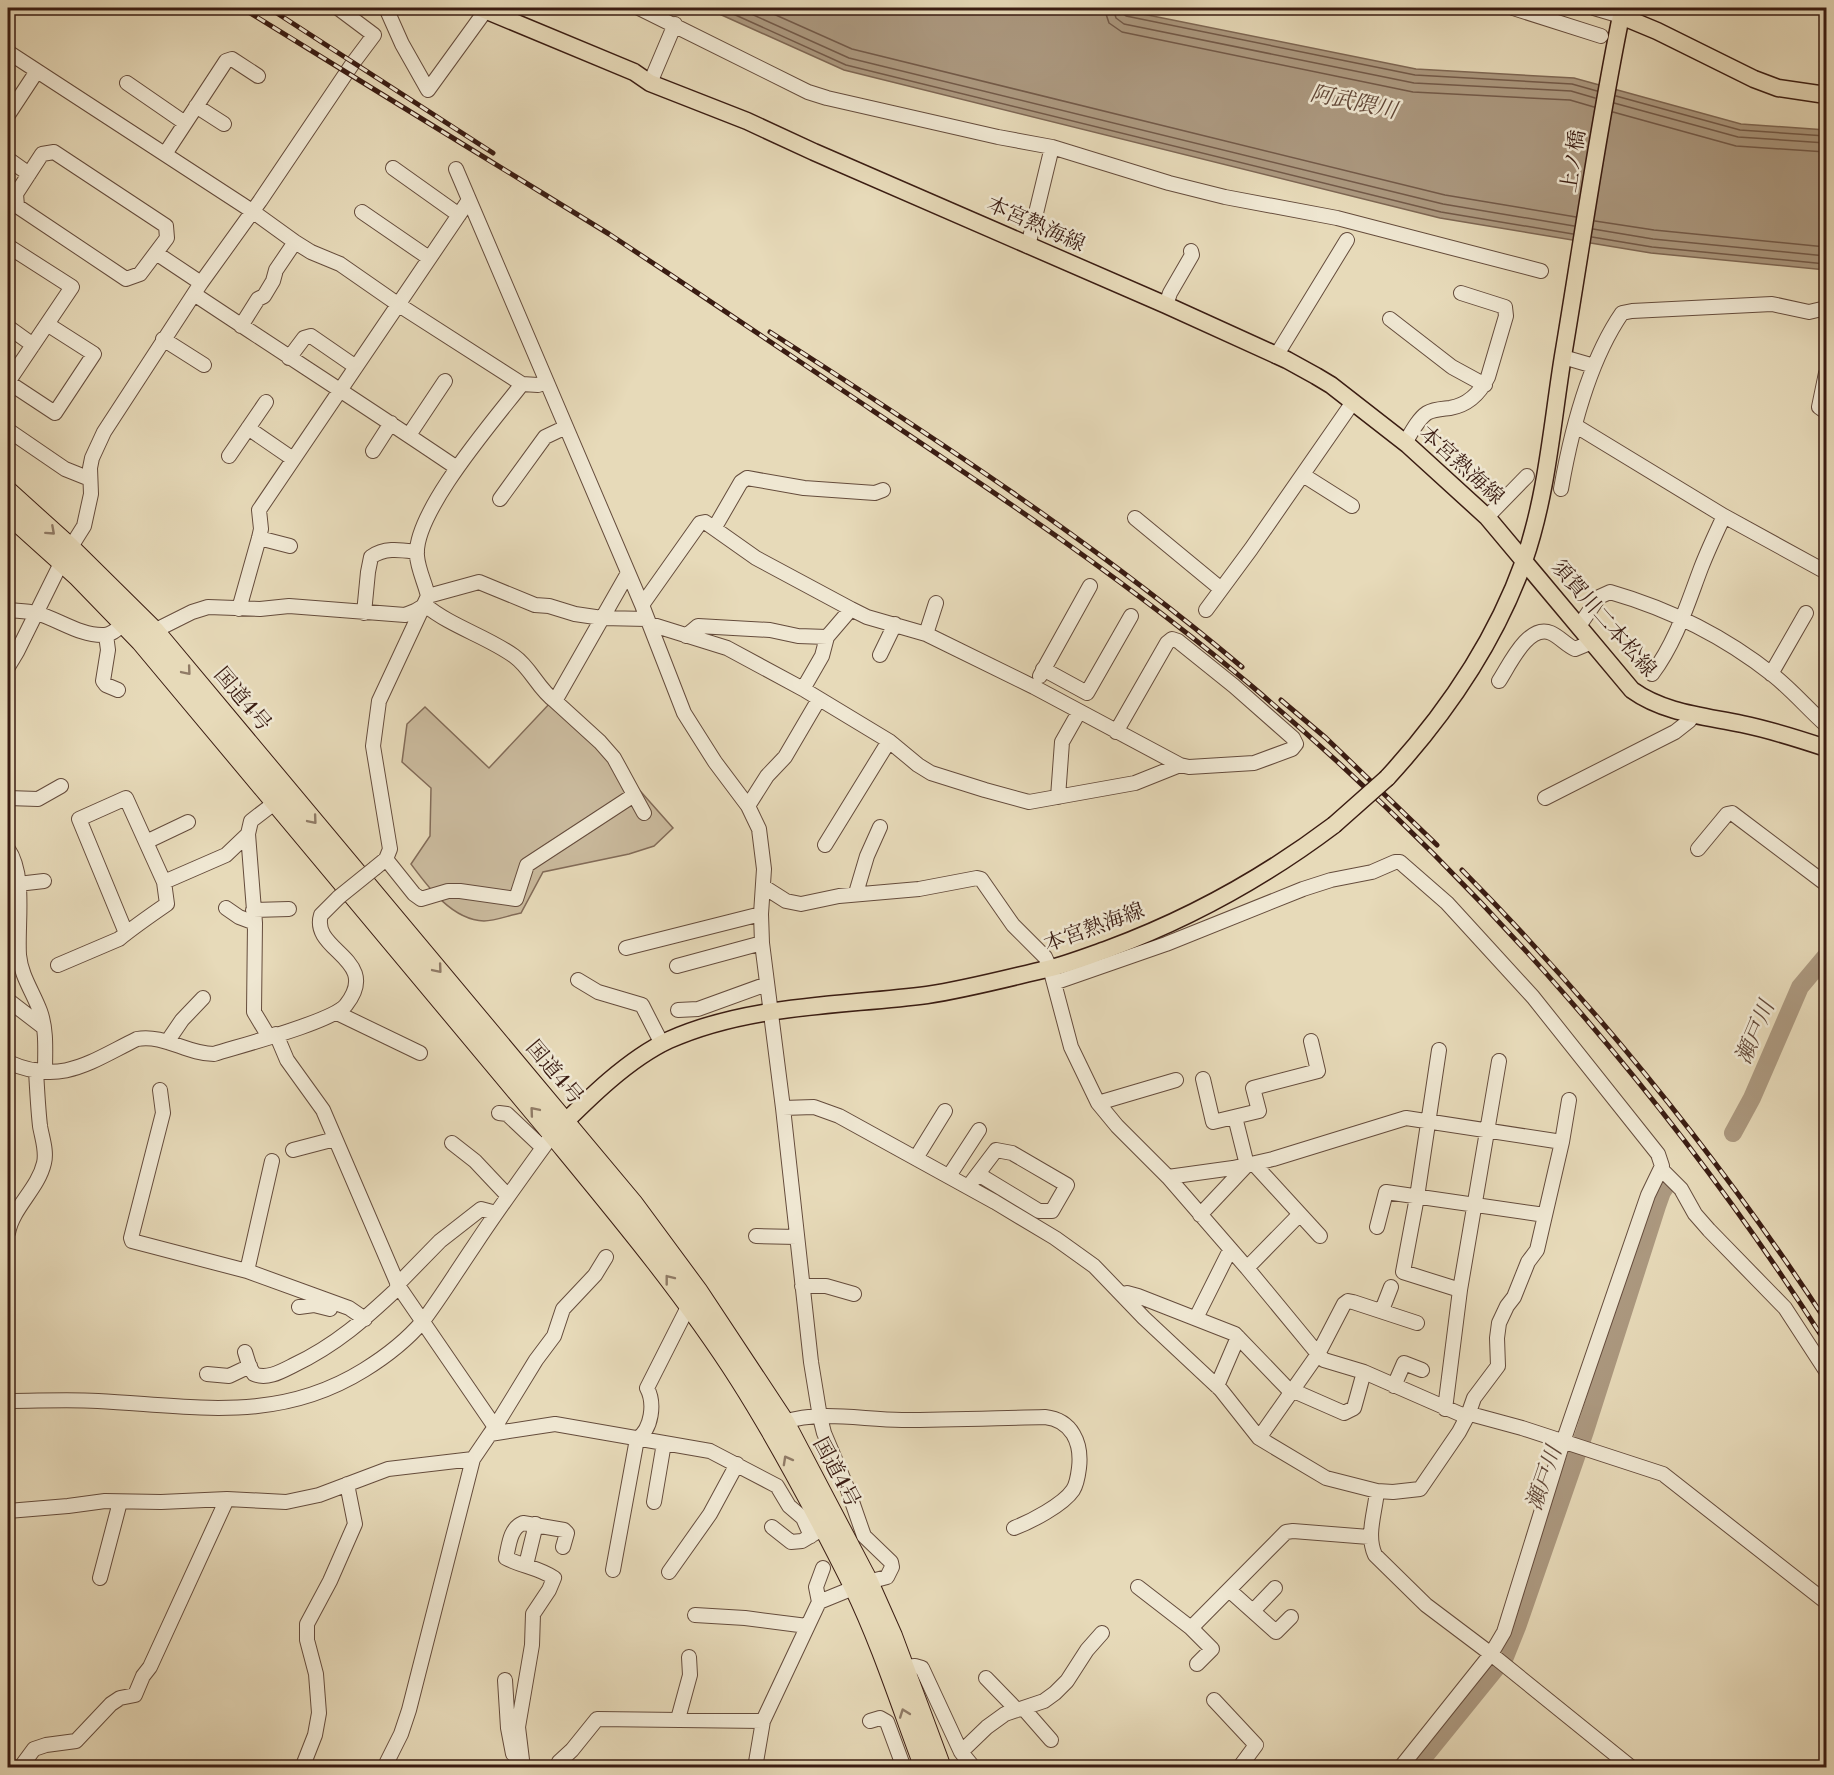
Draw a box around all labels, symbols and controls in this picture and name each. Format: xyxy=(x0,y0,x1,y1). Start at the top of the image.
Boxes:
water label: 阿武隈川 xyxy=(1308,80,1401,125)
street label: 上ノ橋 xyxy=(1556,128,1592,194)
street label: 本宮熱海線 xyxy=(982,192,1089,258)
street label: 本宮熱海線 xyxy=(1414,421,1509,511)
one-way arrow xyxy=(45,524,55,535)
street label: 須賀川二本松線 xyxy=(1545,555,1661,683)
street label: 国道4号 xyxy=(208,662,276,737)
one-way arrow xyxy=(180,664,191,675)
one-way arrow xyxy=(306,813,317,824)
street label: 本宮熱海線 xyxy=(1041,898,1148,958)
one-way arrow xyxy=(431,962,442,973)
water label: 瀬戸川 xyxy=(1730,995,1781,1068)
street label: 国道4号 xyxy=(520,1035,588,1110)
one-way arrow xyxy=(530,1107,541,1118)
one-way arrow xyxy=(666,1275,677,1286)
street label: 国道4号 xyxy=(807,1433,865,1512)
water label: 瀬戸川 xyxy=(1521,1441,1569,1514)
one-way arrow xyxy=(783,1456,794,1466)
one-way arrow xyxy=(899,1708,912,1719)

